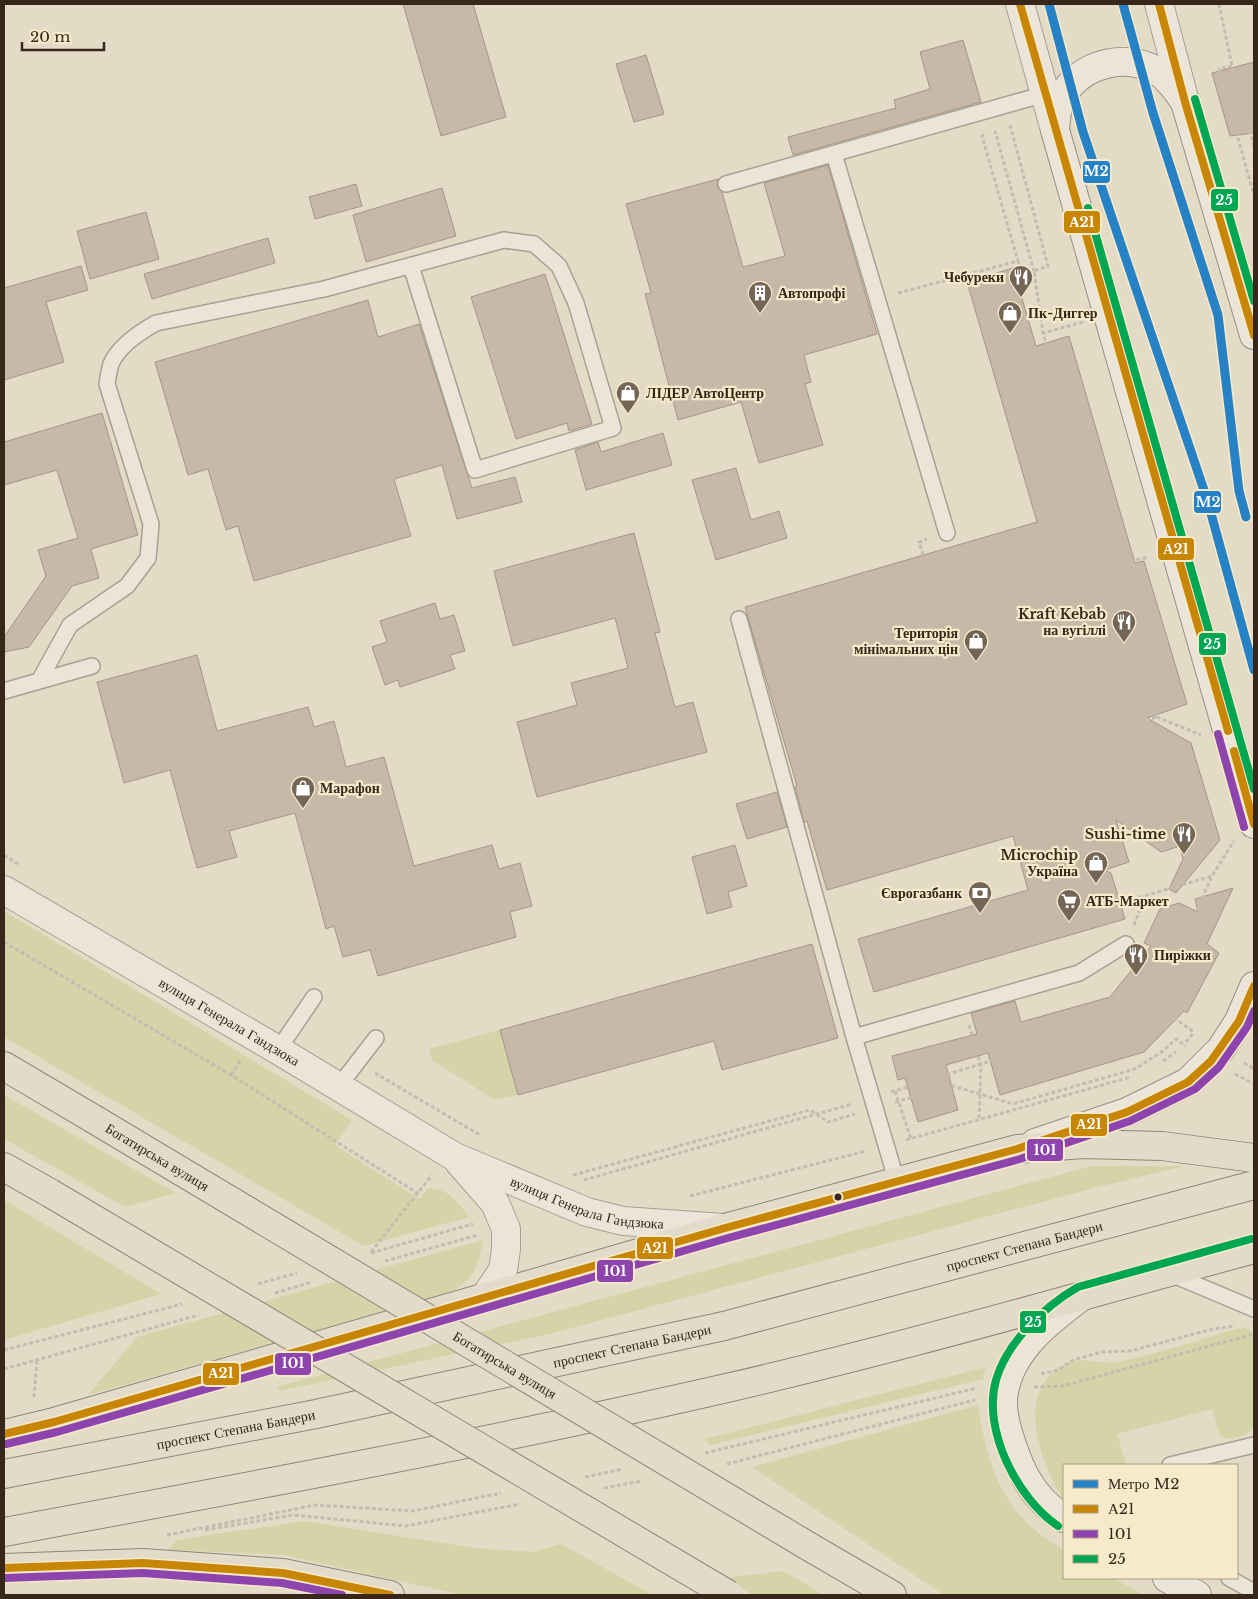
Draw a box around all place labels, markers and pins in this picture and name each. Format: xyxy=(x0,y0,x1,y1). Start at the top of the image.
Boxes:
restaurant icon: Чебуреки xyxy=(1008,264,1034,298)
place label: Чебуреки xyxy=(944,268,1004,286)
building icon: Автопрофі xyxy=(747,280,773,314)
place label: Автопрофі xyxy=(778,284,846,302)
shop icon: Пк-Диггер xyxy=(997,300,1023,334)
place label: Пк-Диггер xyxy=(1028,304,1098,322)
shop icon: ЛІДЕР АвтоЦентр xyxy=(615,380,641,414)
place label: ЛІДЕР АвтоЦентр xyxy=(646,384,764,402)
place label: Kraft Kebab на вугіллі xyxy=(1018,605,1106,639)
restaurant icon: Kraft Kebab на вугіллі xyxy=(1111,609,1137,643)
place label: Територія мінімальних цін xyxy=(854,624,958,658)
shop icon: Територія мінімальних цін xyxy=(963,628,989,662)
shop icon: Марафон xyxy=(290,775,316,809)
place label: Марафон xyxy=(320,779,380,797)
restaurant icon: Sushi-time xyxy=(1171,821,1197,855)
place label: Sushi-time xyxy=(1085,825,1166,843)
place label: Microchip Україна xyxy=(1000,846,1078,880)
shop icon: Microchip Україна xyxy=(1083,850,1109,884)
bank icon: Єврогазбанк xyxy=(967,880,993,914)
place label: Єврогазбанк xyxy=(881,884,963,902)
supermarket icon: АТБ-Маркет xyxy=(1056,888,1082,922)
place label: АТБ-Маркет xyxy=(1086,892,1169,910)
restaurant icon: Пиріжки xyxy=(1123,942,1149,976)
place label: Пиріжки xyxy=(1154,946,1211,964)
unlabelled marker xyxy=(833,1192,843,1202)

